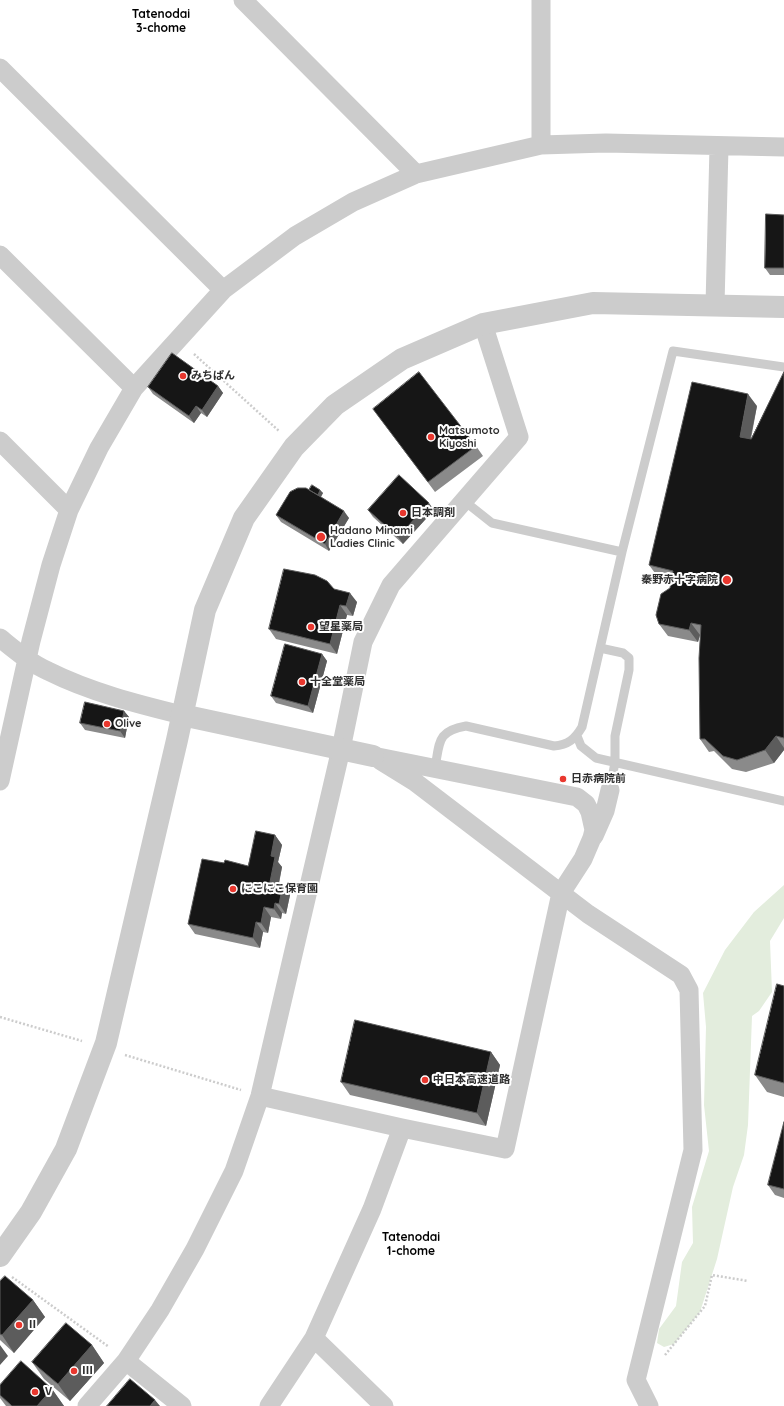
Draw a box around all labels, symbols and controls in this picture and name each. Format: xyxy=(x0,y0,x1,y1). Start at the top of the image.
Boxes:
district label: Tatenodai 3-chome xyxy=(132,7,190,35)
place label: みちぱん xyxy=(191,369,235,383)
marker: みちぱん xyxy=(178,371,188,381)
place label: Matsumoto Kiyoshi xyxy=(439,424,500,450)
marker: Matsumoto Kiyoshi xyxy=(426,432,436,442)
place label: 日本調剤 xyxy=(411,506,455,520)
marker: 日本調剤 xyxy=(398,508,408,518)
place label: Hadano Minami Ladies Clinic xyxy=(330,524,413,550)
marker: Hadano Minami Ladies Clinic xyxy=(315,531,327,543)
place label: 秦野赤十字病院 xyxy=(641,573,718,587)
marker: 秦野赤十字病院 xyxy=(721,574,733,586)
place label: 望星薬局 xyxy=(319,620,363,634)
marker: 望星薬局 xyxy=(306,622,316,632)
place label: 十全堂薬局 xyxy=(310,675,365,689)
marker: 十全堂薬局 xyxy=(297,677,307,687)
place label: Olive xyxy=(115,717,142,731)
marker: Olive xyxy=(102,719,112,729)
place label: 日赤病院前 xyxy=(571,772,626,786)
marker: 日赤病院前 xyxy=(558,774,568,784)
place label: にこにこ保育園 xyxy=(241,882,318,896)
marker: にこにこ保育園 xyxy=(228,884,238,894)
place label: 中日本高速道路 xyxy=(433,1073,510,1087)
marker: 中日本高速道路 xyxy=(420,1075,430,1085)
district label: Tatenodai 1-chome xyxy=(382,1230,440,1258)
place label: Ⅱ xyxy=(27,1318,38,1332)
marker: Ⅱ xyxy=(14,1320,24,1330)
place label: Ⅲ xyxy=(82,1364,93,1378)
marker: Ⅲ xyxy=(69,1366,79,1376)
place label: Ⅴ xyxy=(43,1385,54,1399)
marker: Ⅴ xyxy=(30,1387,40,1397)

